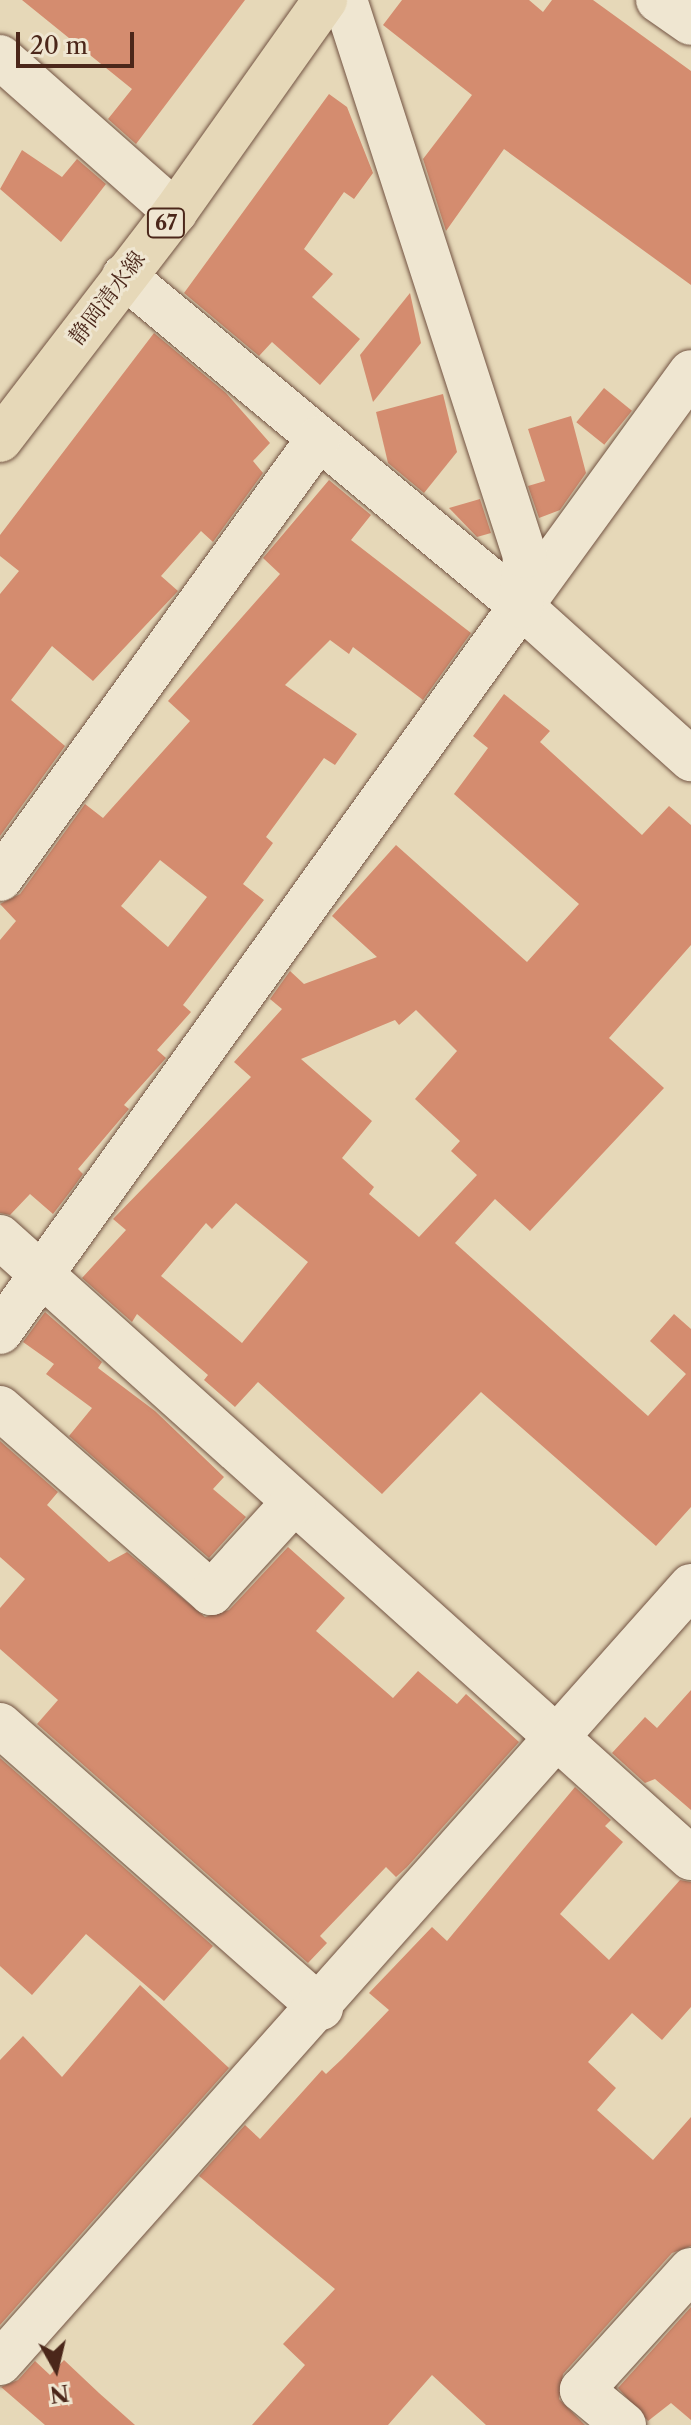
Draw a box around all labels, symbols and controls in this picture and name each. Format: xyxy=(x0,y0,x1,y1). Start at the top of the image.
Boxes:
scale bar xyxy=(20,16,138,66)
text: 20 m xyxy=(30,31,88,60)
road number: 67 xyxy=(146,207,186,239)
street label: 静岡清水線 xyxy=(63,246,151,350)
north arrow xyxy=(16,2329,96,2409)
text: N xyxy=(48,2379,71,2408)

